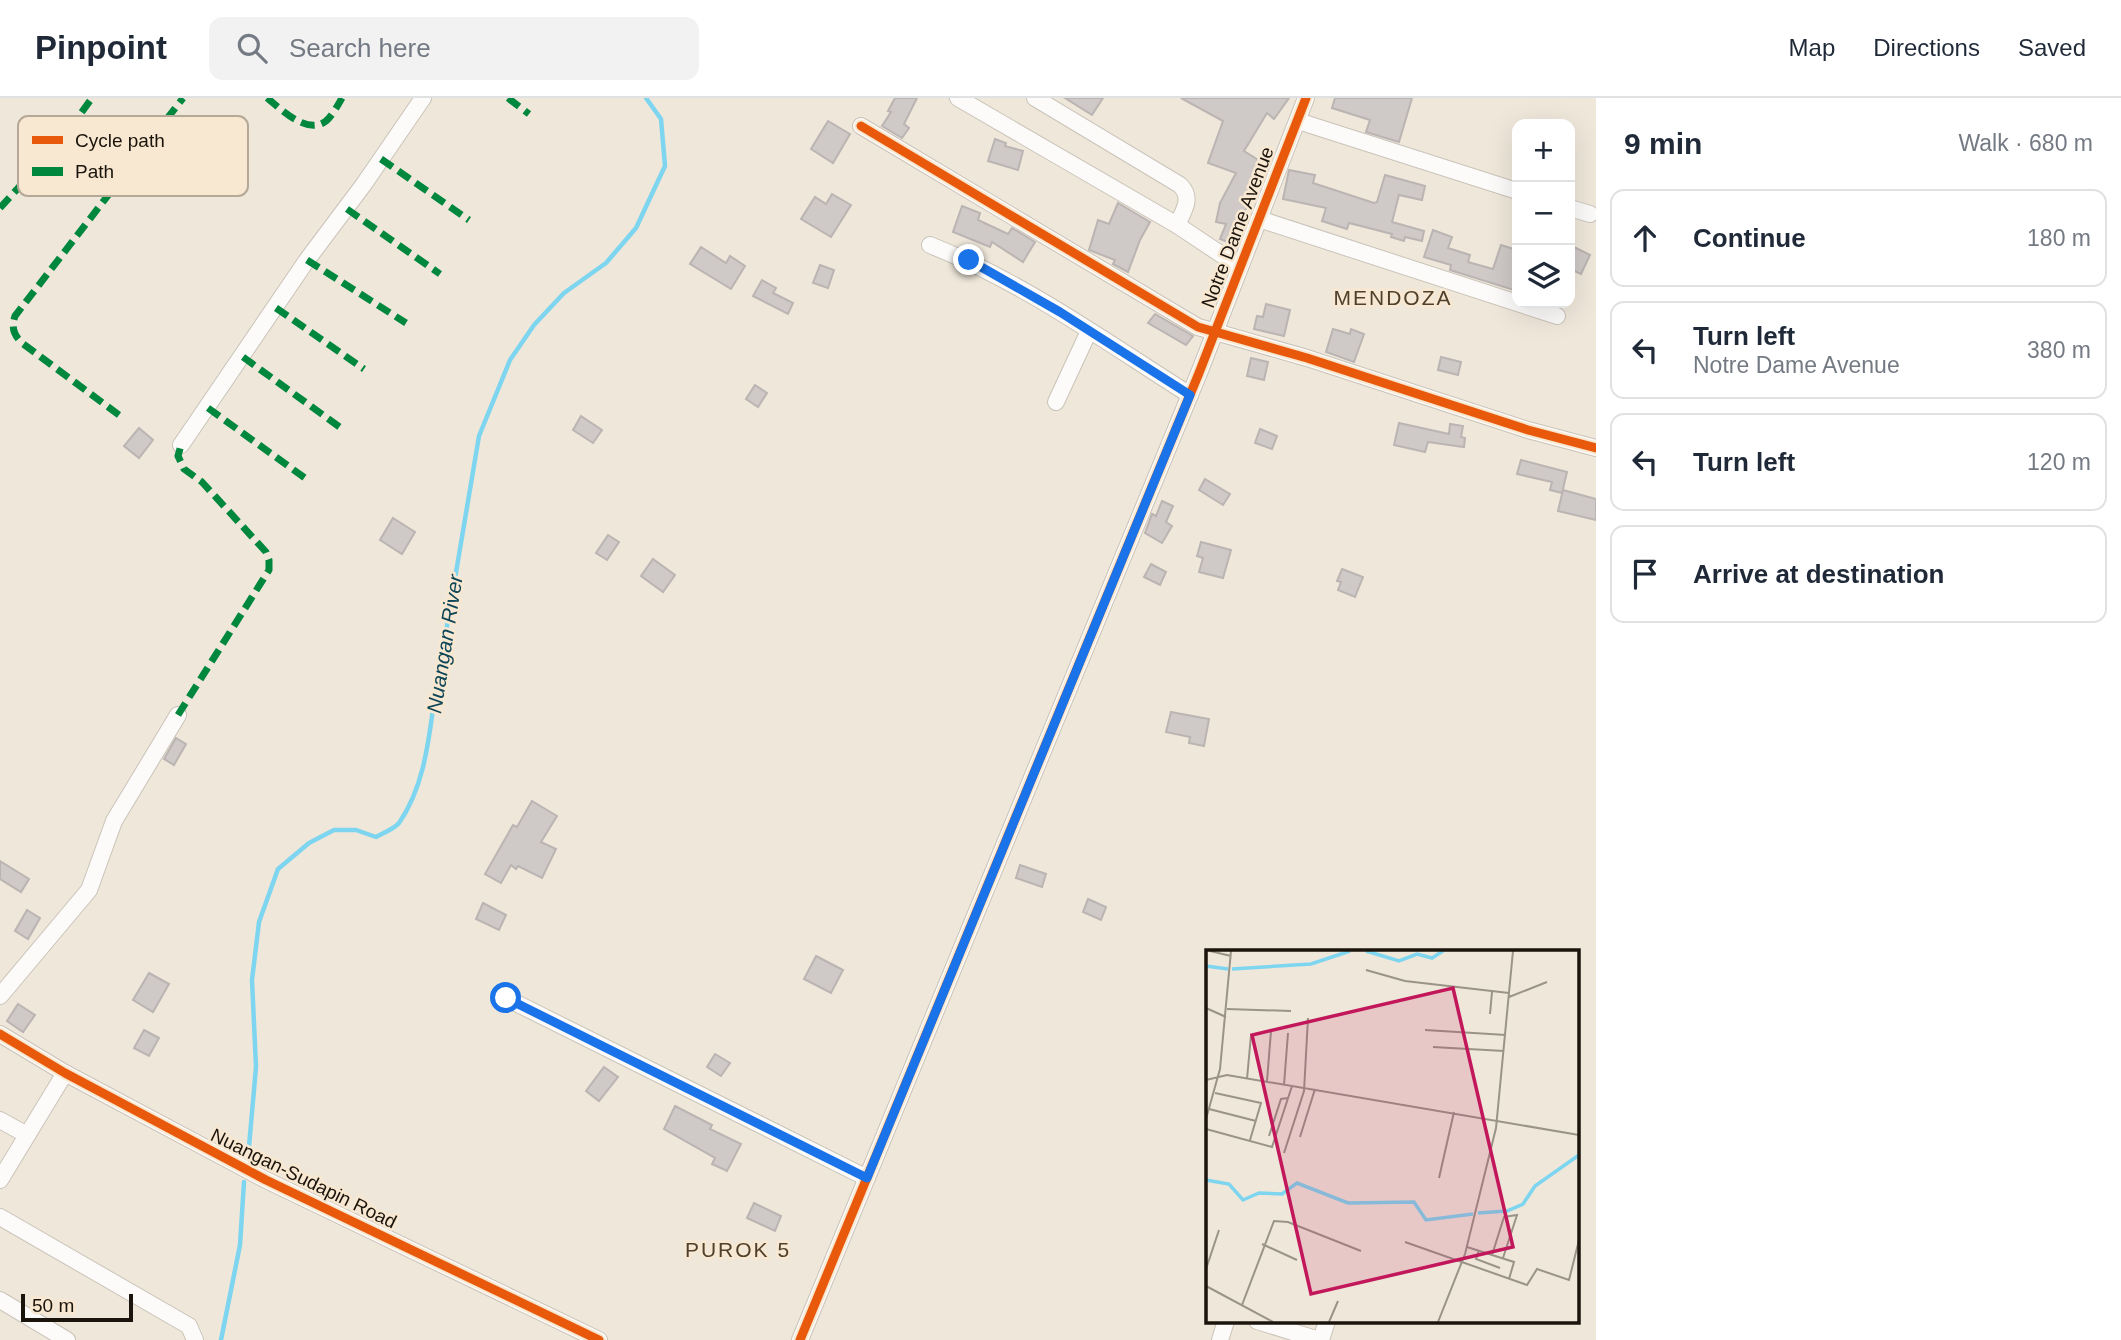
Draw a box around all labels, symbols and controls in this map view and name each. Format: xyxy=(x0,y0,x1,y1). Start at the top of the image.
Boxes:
search box xyxy=(209,17,699,80)
text: Pinpoint xyxy=(35,29,167,66)
icon: search xyxy=(233,29,271,67)
text: Search here xyxy=(289,33,431,63)
text: Map xyxy=(1789,34,1835,61)
text: Directions xyxy=(1873,34,1980,61)
text: Saved xyxy=(2018,34,2086,61)
legend xyxy=(18,116,248,196)
map controls xyxy=(1512,119,1575,308)
button: + xyxy=(1512,119,1575,182)
text: 9 min xyxy=(1624,127,1702,160)
text: Cycle path xyxy=(75,130,165,151)
text: Walk · 680 m xyxy=(1958,130,2093,156)
street label: Notre Dame Avenue xyxy=(1197,144,1278,311)
text: Path xyxy=(75,161,114,182)
button: − xyxy=(1512,182,1575,245)
icon: ahead xyxy=(1626,219,1664,257)
text: Continue xyxy=(1693,223,1806,253)
text: 180 m xyxy=(2027,225,2091,251)
route end xyxy=(953,244,984,275)
button: layers xyxy=(1512,245,1575,308)
district label: MENDOZA xyxy=(1334,286,1453,309)
text: Turn left xyxy=(1693,321,1795,351)
icon: left xyxy=(1626,331,1664,369)
text: 380 m xyxy=(2027,337,2091,363)
text: Notre Dame Avenue xyxy=(1693,352,1900,378)
icon: left xyxy=(1626,443,1664,481)
text: Turn left xyxy=(1693,447,1795,477)
text: 120 m xyxy=(2027,449,2091,475)
icon: arrive xyxy=(1626,555,1664,593)
text: Arrive at destination xyxy=(1693,559,1944,589)
water label: Nuangan River xyxy=(422,572,467,715)
inset map xyxy=(1206,950,1578,1322)
route start xyxy=(490,982,521,1013)
street label: Nuangan-Sudapin Road xyxy=(208,1124,400,1233)
district label: PUROK 5 xyxy=(685,1238,791,1261)
scale bar xyxy=(21,1291,133,1323)
text: 50 m xyxy=(32,1295,74,1316)

